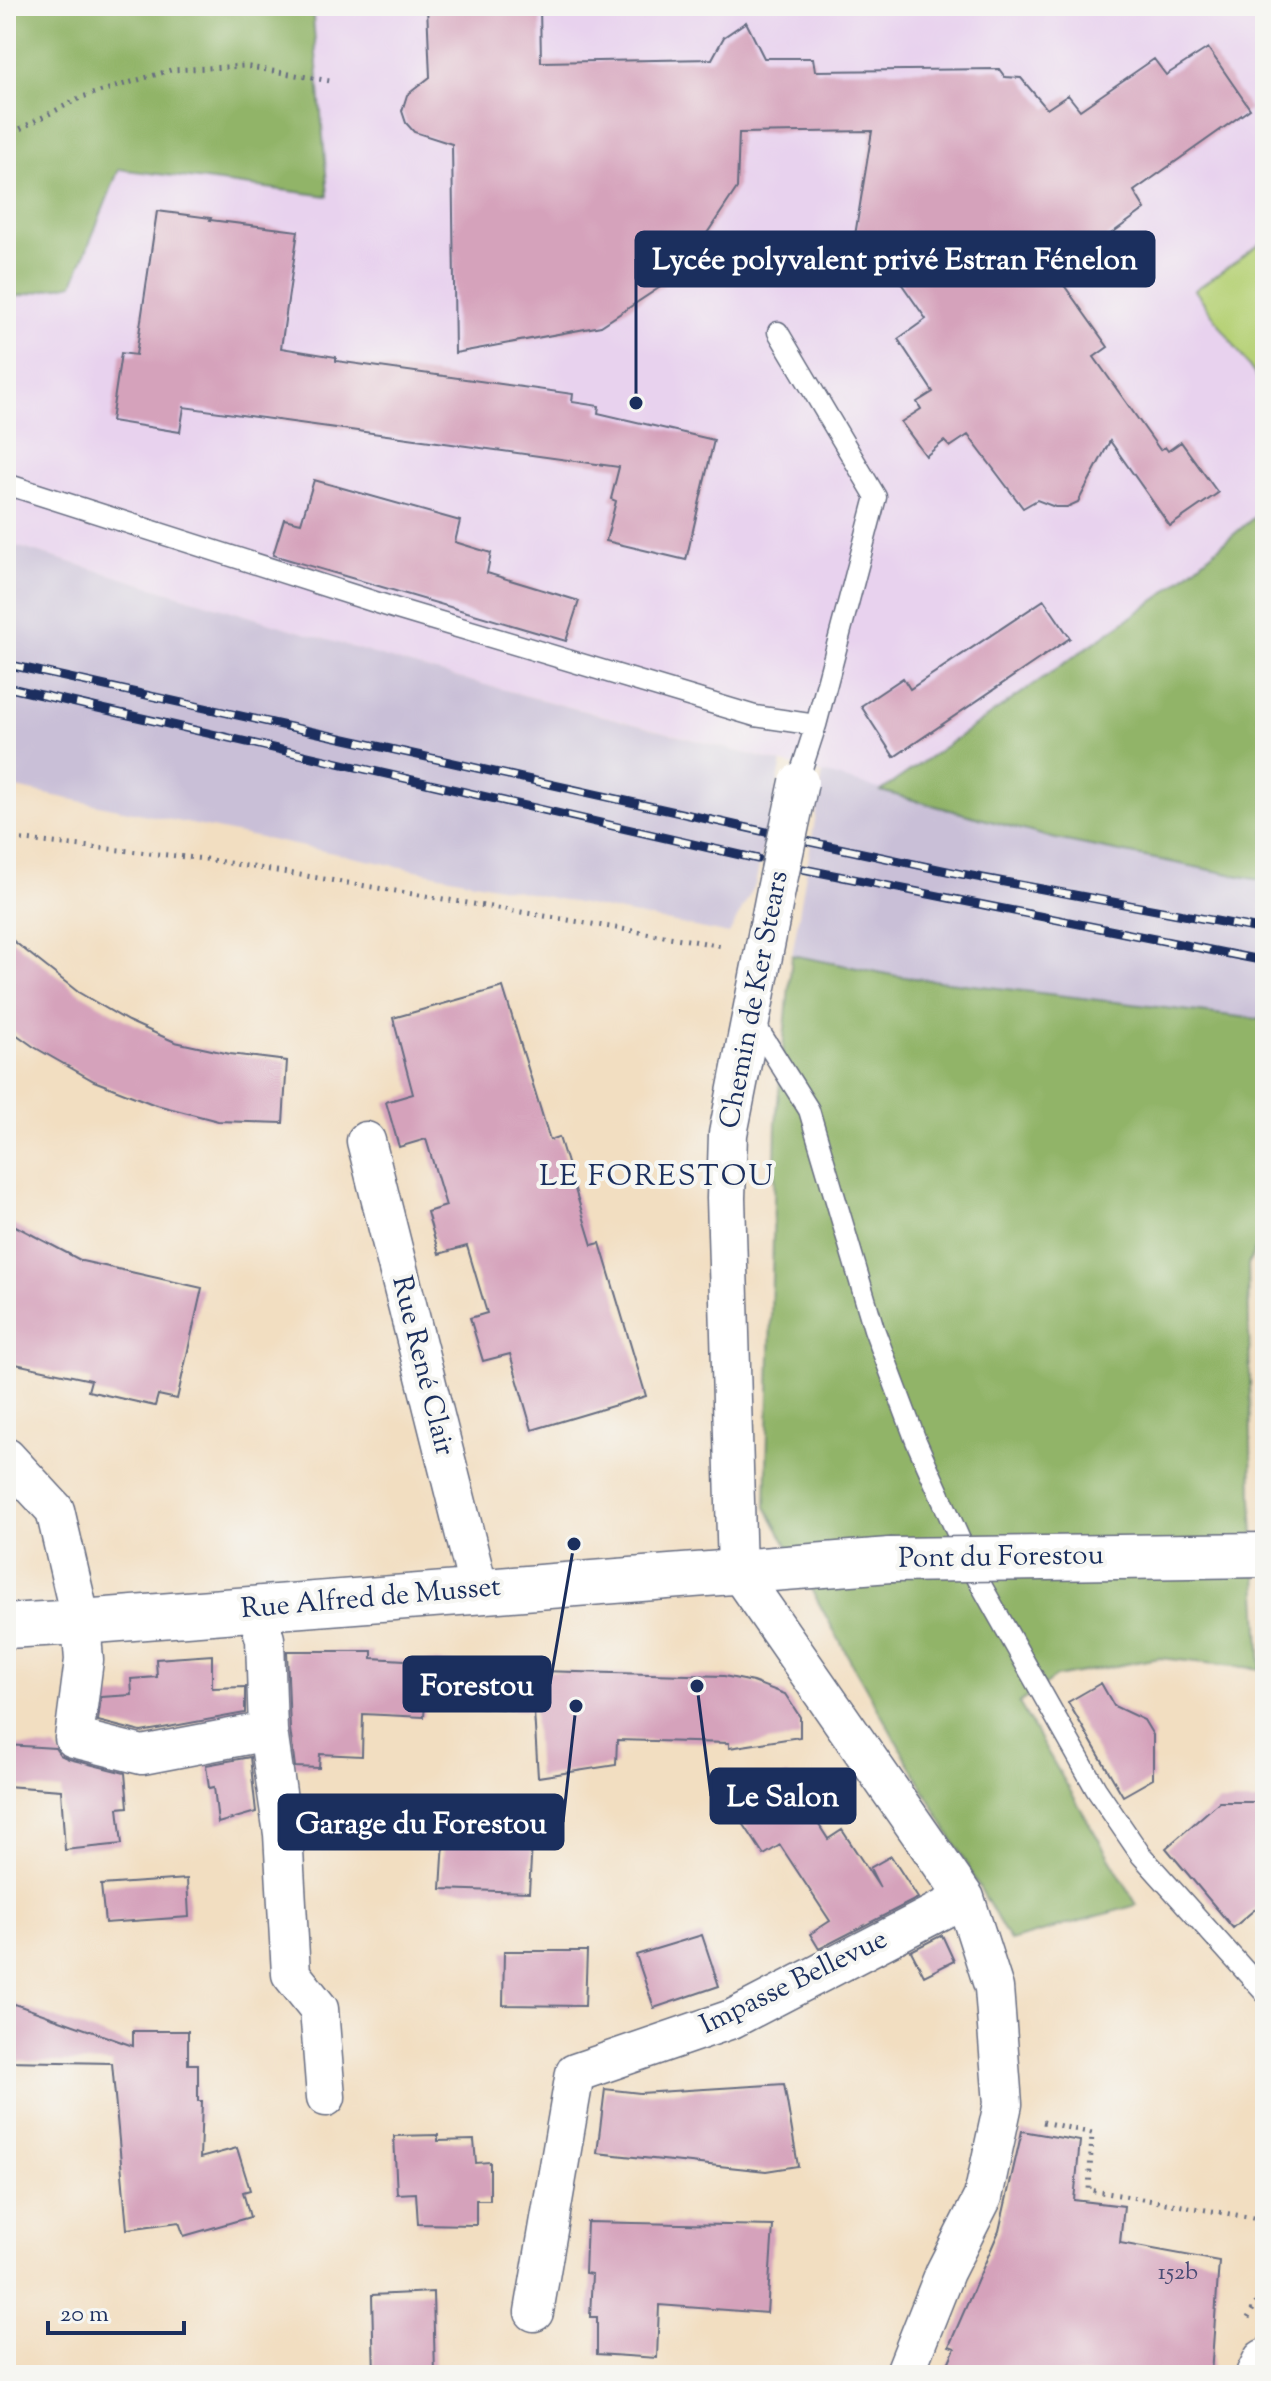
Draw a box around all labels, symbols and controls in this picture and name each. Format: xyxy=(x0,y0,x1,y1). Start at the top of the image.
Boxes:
callout: Lycée polyvalent privé Estran Fénelon xyxy=(636,232,1154,286)
text: Lycée polyvalent privé Estran Fénelon xyxy=(652,240,1138,283)
street label: Chemin de Ker Stears xyxy=(710,868,800,1132)
district label: LE FORESTOU xyxy=(539,1156,775,1199)
street label: Rue René Clair xyxy=(380,1272,464,1460)
street label: Pont du Forestou xyxy=(898,1536,1104,1580)
street label: Rue Alfred de Musset xyxy=(240,1568,503,1630)
callout: Forestou xyxy=(404,1657,550,1711)
text: Forestou xyxy=(420,1666,534,1709)
callout: Le Salon xyxy=(711,1769,855,1823)
text: Le Salon xyxy=(727,1777,839,1820)
callout: Garage du Forestou xyxy=(279,1795,563,1849)
text: Garage du Forestou xyxy=(295,1804,547,1847)
street label: Impasse Bellevue xyxy=(694,1920,894,2046)
house number: 152b xyxy=(1158,2256,1198,2290)
scale bar xyxy=(48,2285,184,2335)
text: 20 m xyxy=(60,2298,109,2332)

